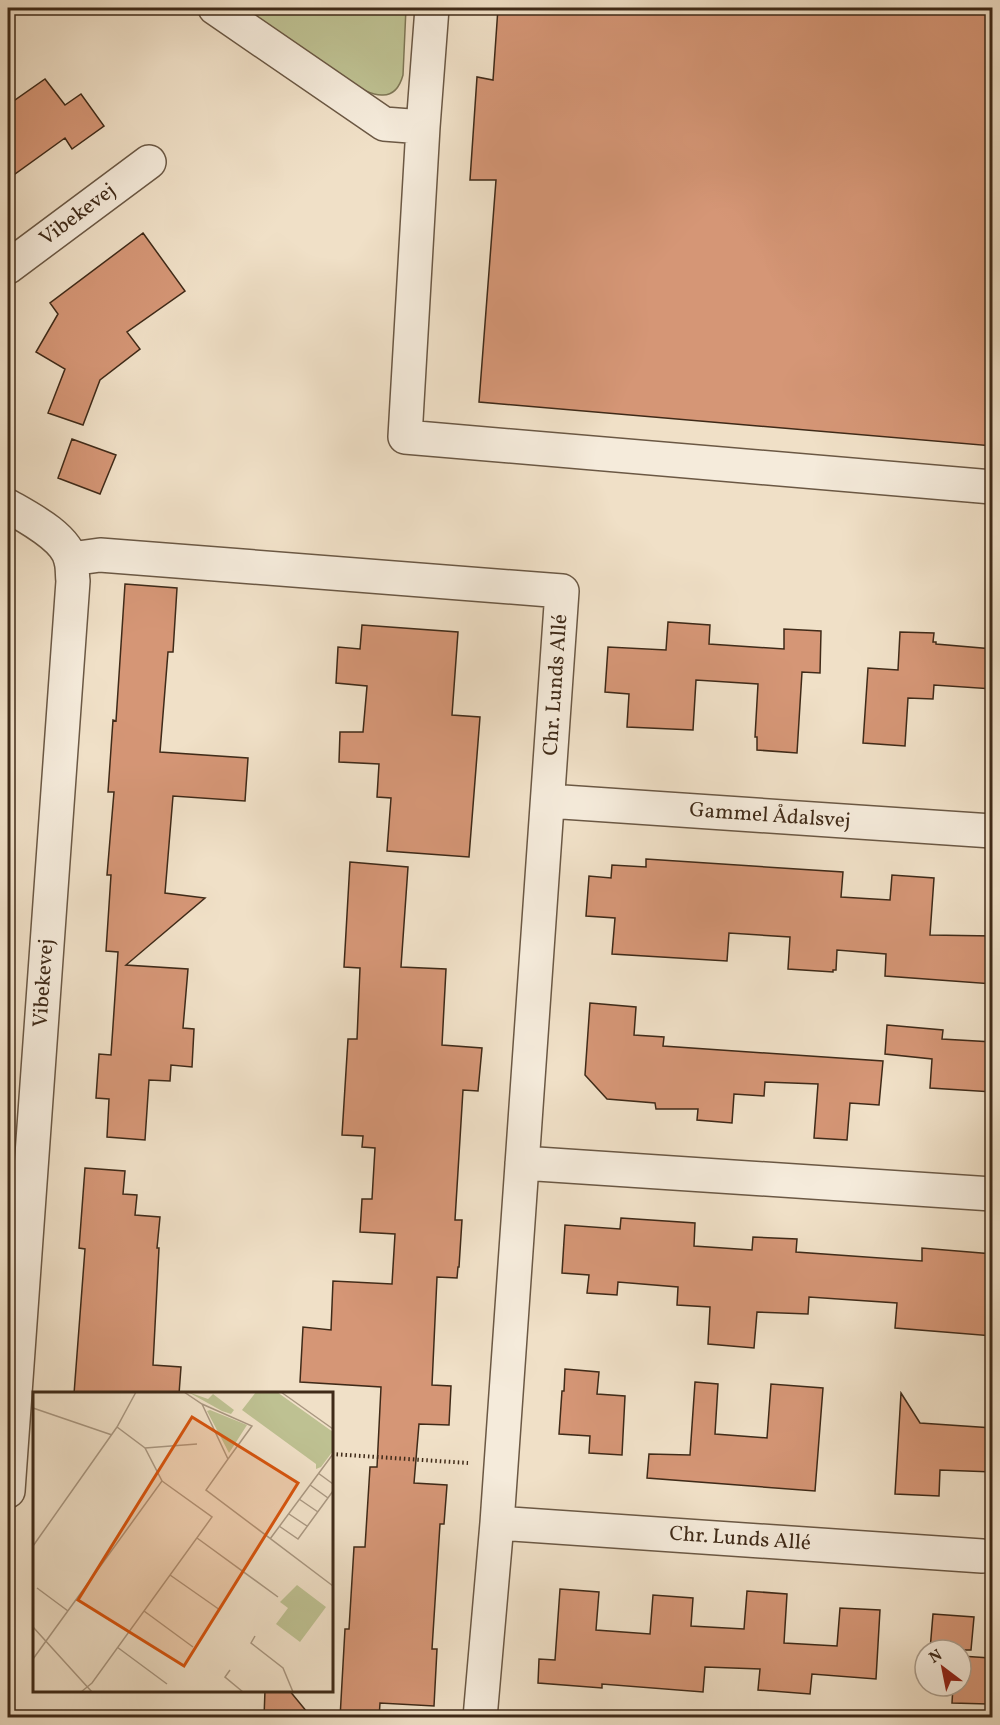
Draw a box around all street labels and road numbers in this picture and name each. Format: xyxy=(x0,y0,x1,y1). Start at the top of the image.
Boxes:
street label: Vibekevej xyxy=(34,177,122,253)
street label: Chr. Lunds Allé xyxy=(537,613,575,757)
street label: Gammel Ådalsvej xyxy=(688,796,852,836)
street label: Vibekevej xyxy=(26,938,62,1028)
street label: Chr. Lunds Allé xyxy=(668,1520,812,1558)

